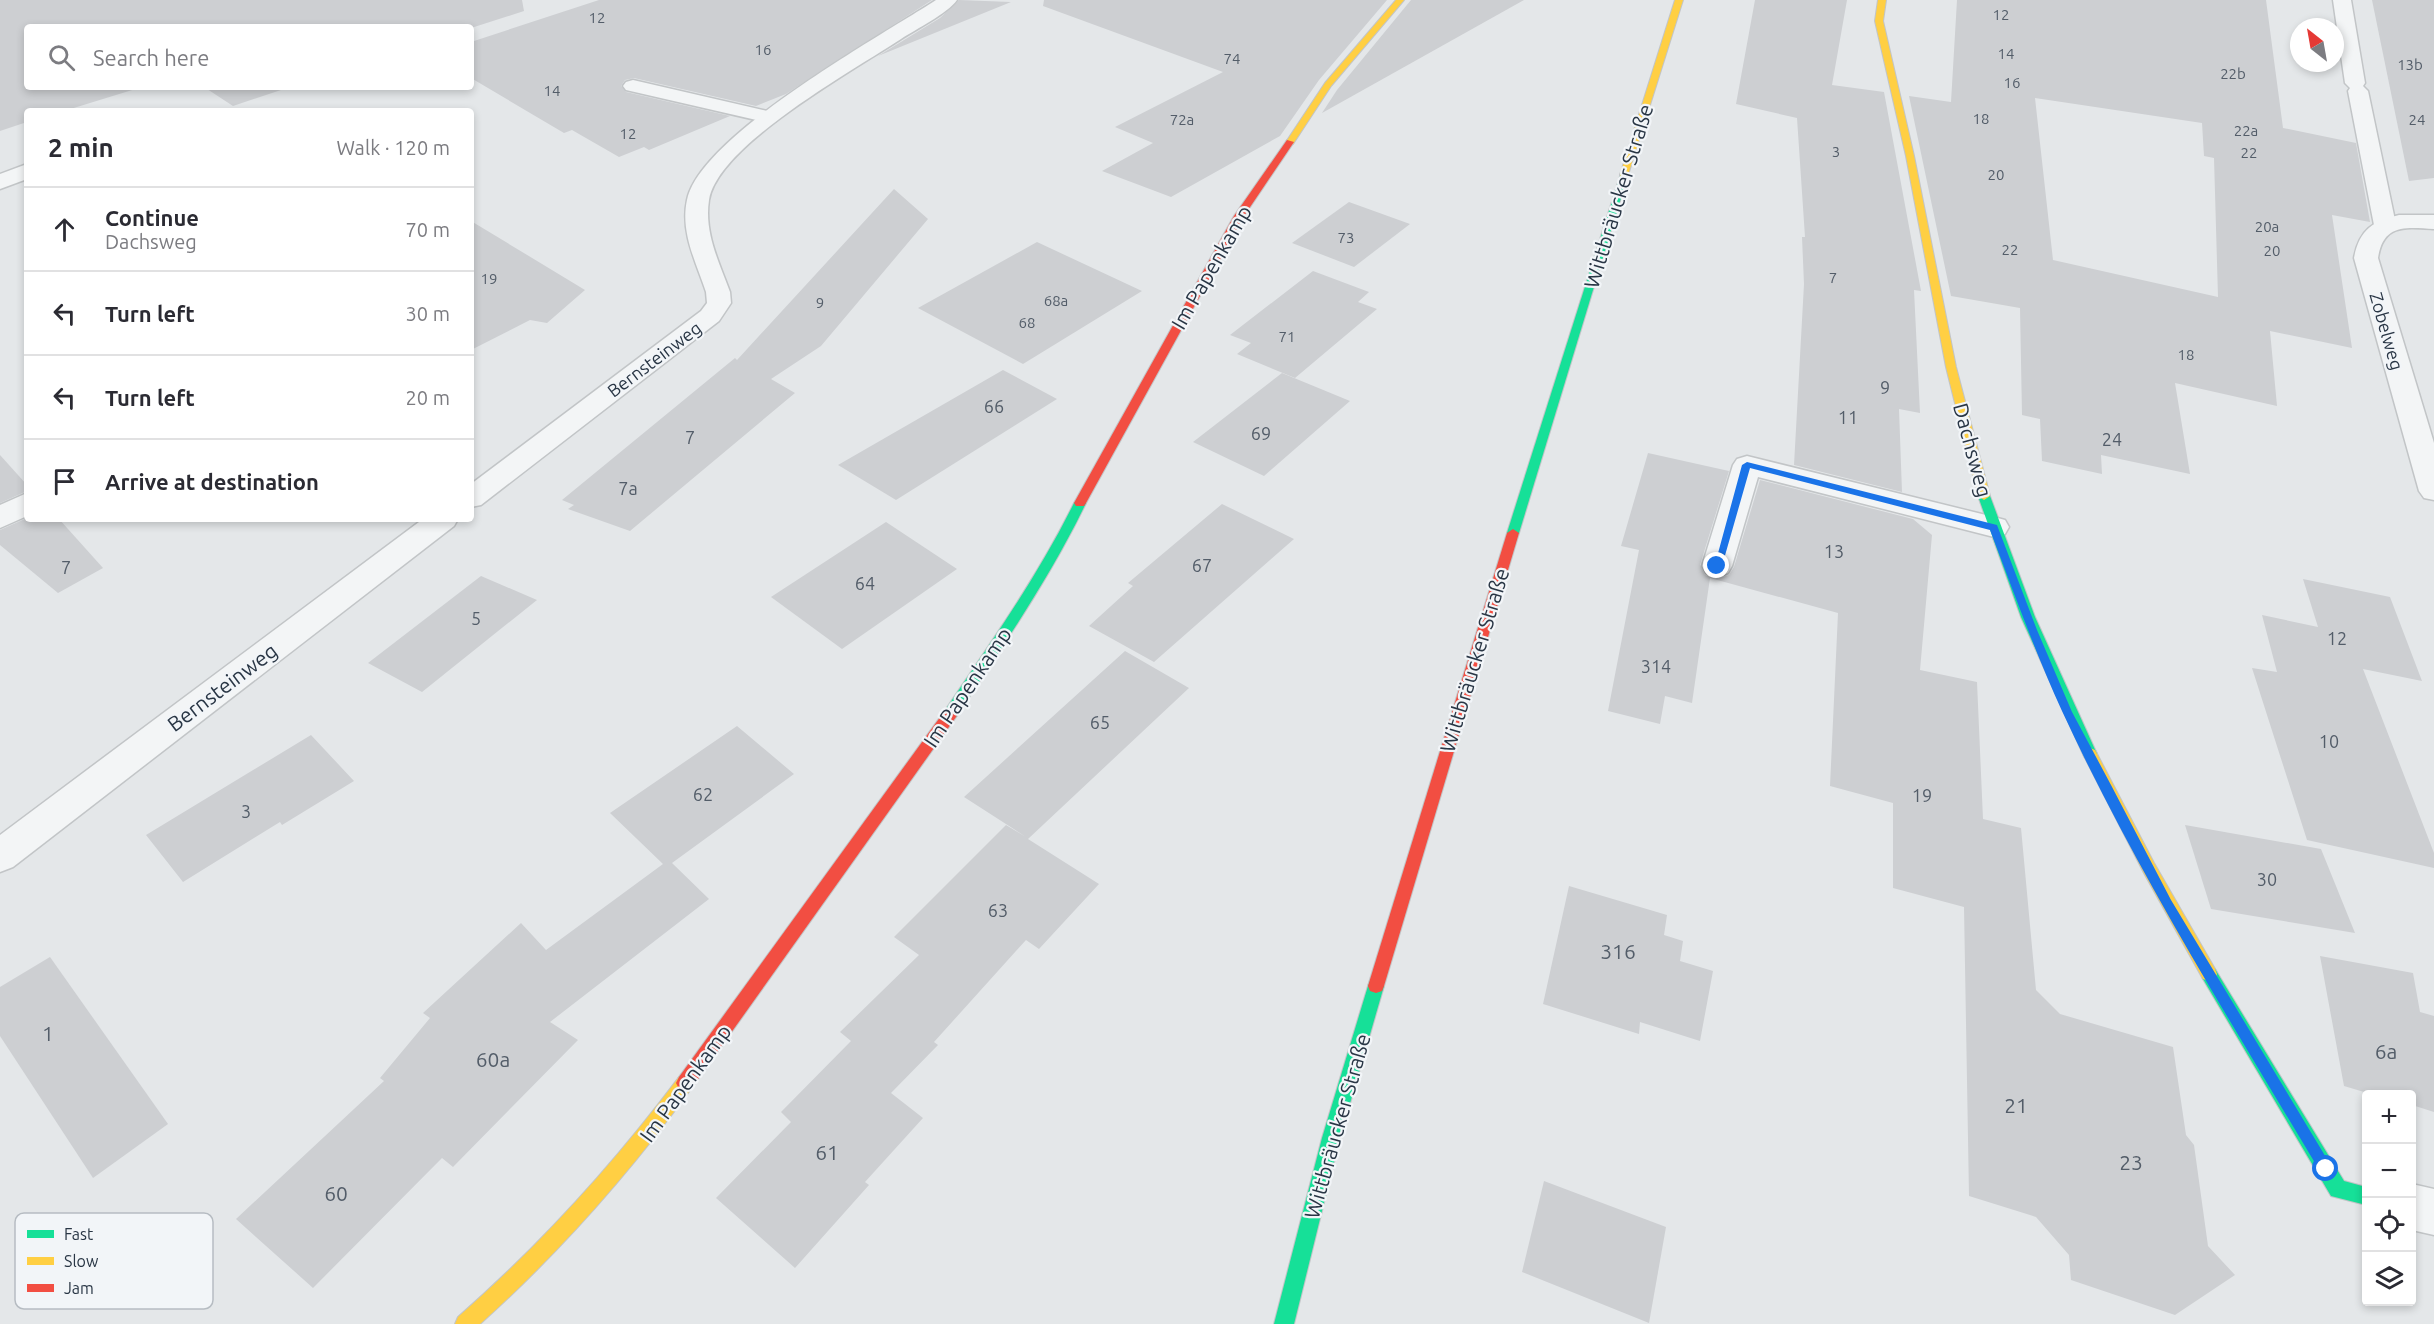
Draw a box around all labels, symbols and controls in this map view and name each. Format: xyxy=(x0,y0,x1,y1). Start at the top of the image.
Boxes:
house number: 12 xyxy=(1993,6,2009,23)
house number: 12 xyxy=(589,9,605,26)
north arrow xyxy=(2290,18,2344,72)
search box xyxy=(24,24,474,90)
icon: search xyxy=(45,41,78,74)
house number: 16 xyxy=(755,41,771,58)
text: Search here xyxy=(93,45,209,70)
house number: 14 xyxy=(1998,45,2014,62)
house number: 74 xyxy=(1224,50,1240,67)
house number: 13b xyxy=(2397,56,2423,73)
house number: 22b xyxy=(2220,65,2246,82)
house number: 16 xyxy=(2004,74,2020,91)
house number: 14 xyxy=(544,82,560,99)
street label: Wittbräucker Straße xyxy=(1579,101,1657,291)
house number: 18 xyxy=(1973,110,1989,127)
house number: 72a xyxy=(1170,111,1194,128)
house number: 24 xyxy=(2409,111,2425,128)
house number: 22a xyxy=(2234,122,2258,139)
house number: 12 xyxy=(620,125,636,142)
text: 2 min xyxy=(48,133,114,162)
text: Walk · 120 m xyxy=(337,136,450,159)
house number: 3 xyxy=(1832,143,1840,160)
house number: 22 xyxy=(2241,144,2257,161)
house number: 20 xyxy=(1988,166,2004,183)
street label: Im Papenkamp xyxy=(1166,201,1256,333)
text: Continue xyxy=(105,205,199,230)
icon: ahead xyxy=(48,213,81,246)
text: 70 m xyxy=(406,218,450,241)
house number: 20a xyxy=(2255,218,2279,235)
house number: 73 xyxy=(1338,229,1354,246)
text: Dachsweg xyxy=(105,230,197,253)
house number: 22 xyxy=(2002,241,2018,258)
house number: 20 xyxy=(2264,242,2280,259)
house number: 7 xyxy=(1829,269,1837,286)
house number: 19 xyxy=(481,270,497,287)
street label: Zobelweg xyxy=(2366,290,2408,372)
house number: 68a xyxy=(1044,292,1068,309)
house number: 9 xyxy=(816,294,824,311)
icon: left xyxy=(48,297,81,330)
text: Turn left xyxy=(105,301,195,326)
text: 30 m xyxy=(406,302,450,325)
house number: 68 xyxy=(1019,314,1035,331)
street label: Bernsteinweg xyxy=(603,317,705,401)
house number: 71 xyxy=(1279,328,1295,345)
house number: 18 xyxy=(2178,346,2194,363)
house number: 9 xyxy=(1880,377,1890,397)
icon: left xyxy=(48,381,81,414)
text: Turn left xyxy=(105,385,195,410)
text: 20 m xyxy=(406,386,450,409)
house number: 66 xyxy=(984,396,1004,416)
street label: Dachsweg xyxy=(1949,400,1997,500)
house number: 11 xyxy=(1838,407,1858,427)
house number: 69 xyxy=(1251,423,1271,443)
house number: 7 xyxy=(685,427,695,447)
house number: 24 xyxy=(2102,429,2122,449)
icon: arrive xyxy=(48,465,81,498)
text: Arrive at destination xyxy=(105,469,319,494)
house number: 7a xyxy=(618,478,638,498)
house number: 13 xyxy=(1824,541,1844,561)
route end xyxy=(1703,552,1729,578)
house number: 67 xyxy=(1192,555,1212,575)
house number: 7 xyxy=(61,557,71,577)
street label: Wittbräucker Straße xyxy=(1435,565,1513,755)
house number: 64 xyxy=(855,573,875,593)
house number: 5 xyxy=(471,608,481,628)
street label: Im Papenkamp xyxy=(918,623,1016,751)
house number: 12 xyxy=(2327,628,2347,648)
street label: Bernsteinweg xyxy=(163,638,281,736)
house number: 314 xyxy=(1641,656,1671,676)
house number: 65 xyxy=(1090,712,1110,732)
house number: 10 xyxy=(2319,731,2339,751)
house number: 62 xyxy=(693,784,713,804)
house number: 19 xyxy=(1912,785,1932,805)
house number: 3 xyxy=(241,801,251,821)
house number: 30 xyxy=(2257,869,2277,889)
house number: 63 xyxy=(988,900,1008,920)
house number: 316 xyxy=(1600,939,1636,963)
street label: Im Papenkamp xyxy=(634,1020,736,1146)
house number: 1 xyxy=(42,1021,54,1045)
street label: Wittbräucker Straße xyxy=(1299,1031,1375,1221)
house number: 6a xyxy=(2375,1039,2397,1063)
house number: 60a xyxy=(476,1047,510,1071)
map controls xyxy=(2362,1090,2416,1306)
button: + xyxy=(2362,1090,2416,1144)
house number: 21 xyxy=(2004,1093,2028,1117)
house number: 61 xyxy=(815,1140,839,1164)
button: − xyxy=(2362,1144,2416,1198)
house number: 23 xyxy=(2119,1150,2143,1174)
route start xyxy=(2312,1155,2338,1181)
house number: 60 xyxy=(324,1181,348,1205)
button: locate xyxy=(2362,1198,2416,1252)
legend xyxy=(15,1213,213,1309)
text: Fast xyxy=(64,1225,94,1243)
text: Slow xyxy=(64,1252,99,1270)
button: layers xyxy=(2362,1252,2416,1306)
text: Jam xyxy=(64,1279,94,1297)

